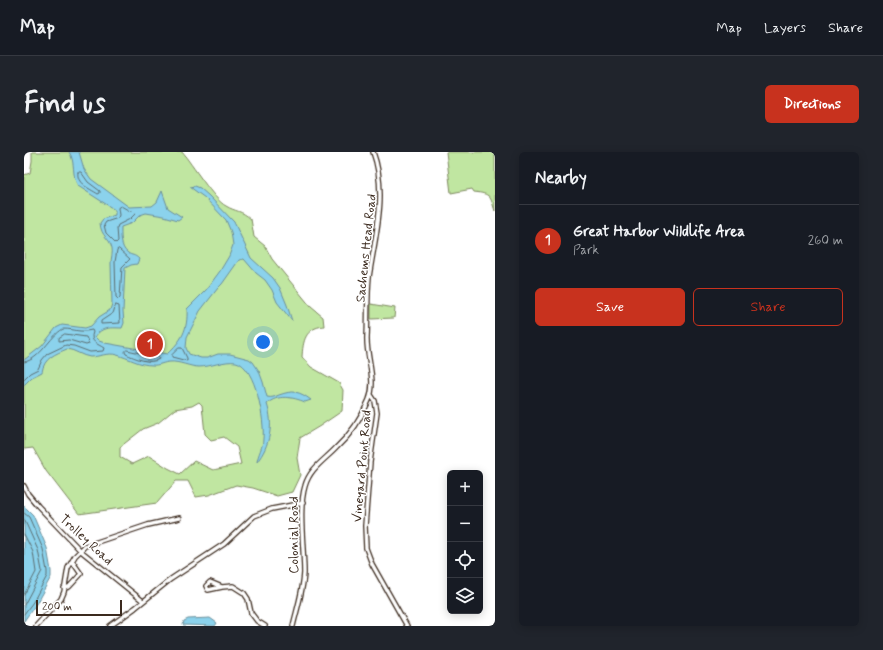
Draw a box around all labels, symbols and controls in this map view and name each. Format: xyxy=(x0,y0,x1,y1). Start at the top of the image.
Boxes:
text: Map xyxy=(20,15,55,40)
text: Map xyxy=(716,19,742,37)
text: Layers xyxy=(764,19,806,37)
text: Share xyxy=(828,19,863,37)
button: Directions xyxy=(765,85,859,123)
text: Find us xyxy=(24,86,105,123)
text: Nearby xyxy=(535,167,587,189)
street label: Sachems Head Road xyxy=(352,193,381,303)
text: Great Harbor Wildlife Area xyxy=(573,222,745,242)
text: 1 xyxy=(545,232,551,249)
text: 260 m xyxy=(808,232,843,249)
text: Park xyxy=(573,242,599,259)
button: Save xyxy=(535,288,685,326)
button: Share xyxy=(693,288,843,326)
pin: 1 xyxy=(137,329,163,359)
your location xyxy=(253,332,273,352)
street label: Vineyard Point Road xyxy=(349,409,376,523)
map controls xyxy=(447,470,483,614)
button: + xyxy=(447,470,483,506)
street label: Colonial Road xyxy=(286,496,303,574)
button: − xyxy=(447,506,483,542)
street label: Trolley Road xyxy=(56,511,116,569)
button: locate xyxy=(447,542,483,578)
button: layers xyxy=(447,578,483,614)
scale bar xyxy=(36,598,122,617)
text: 200 m xyxy=(42,600,72,614)

